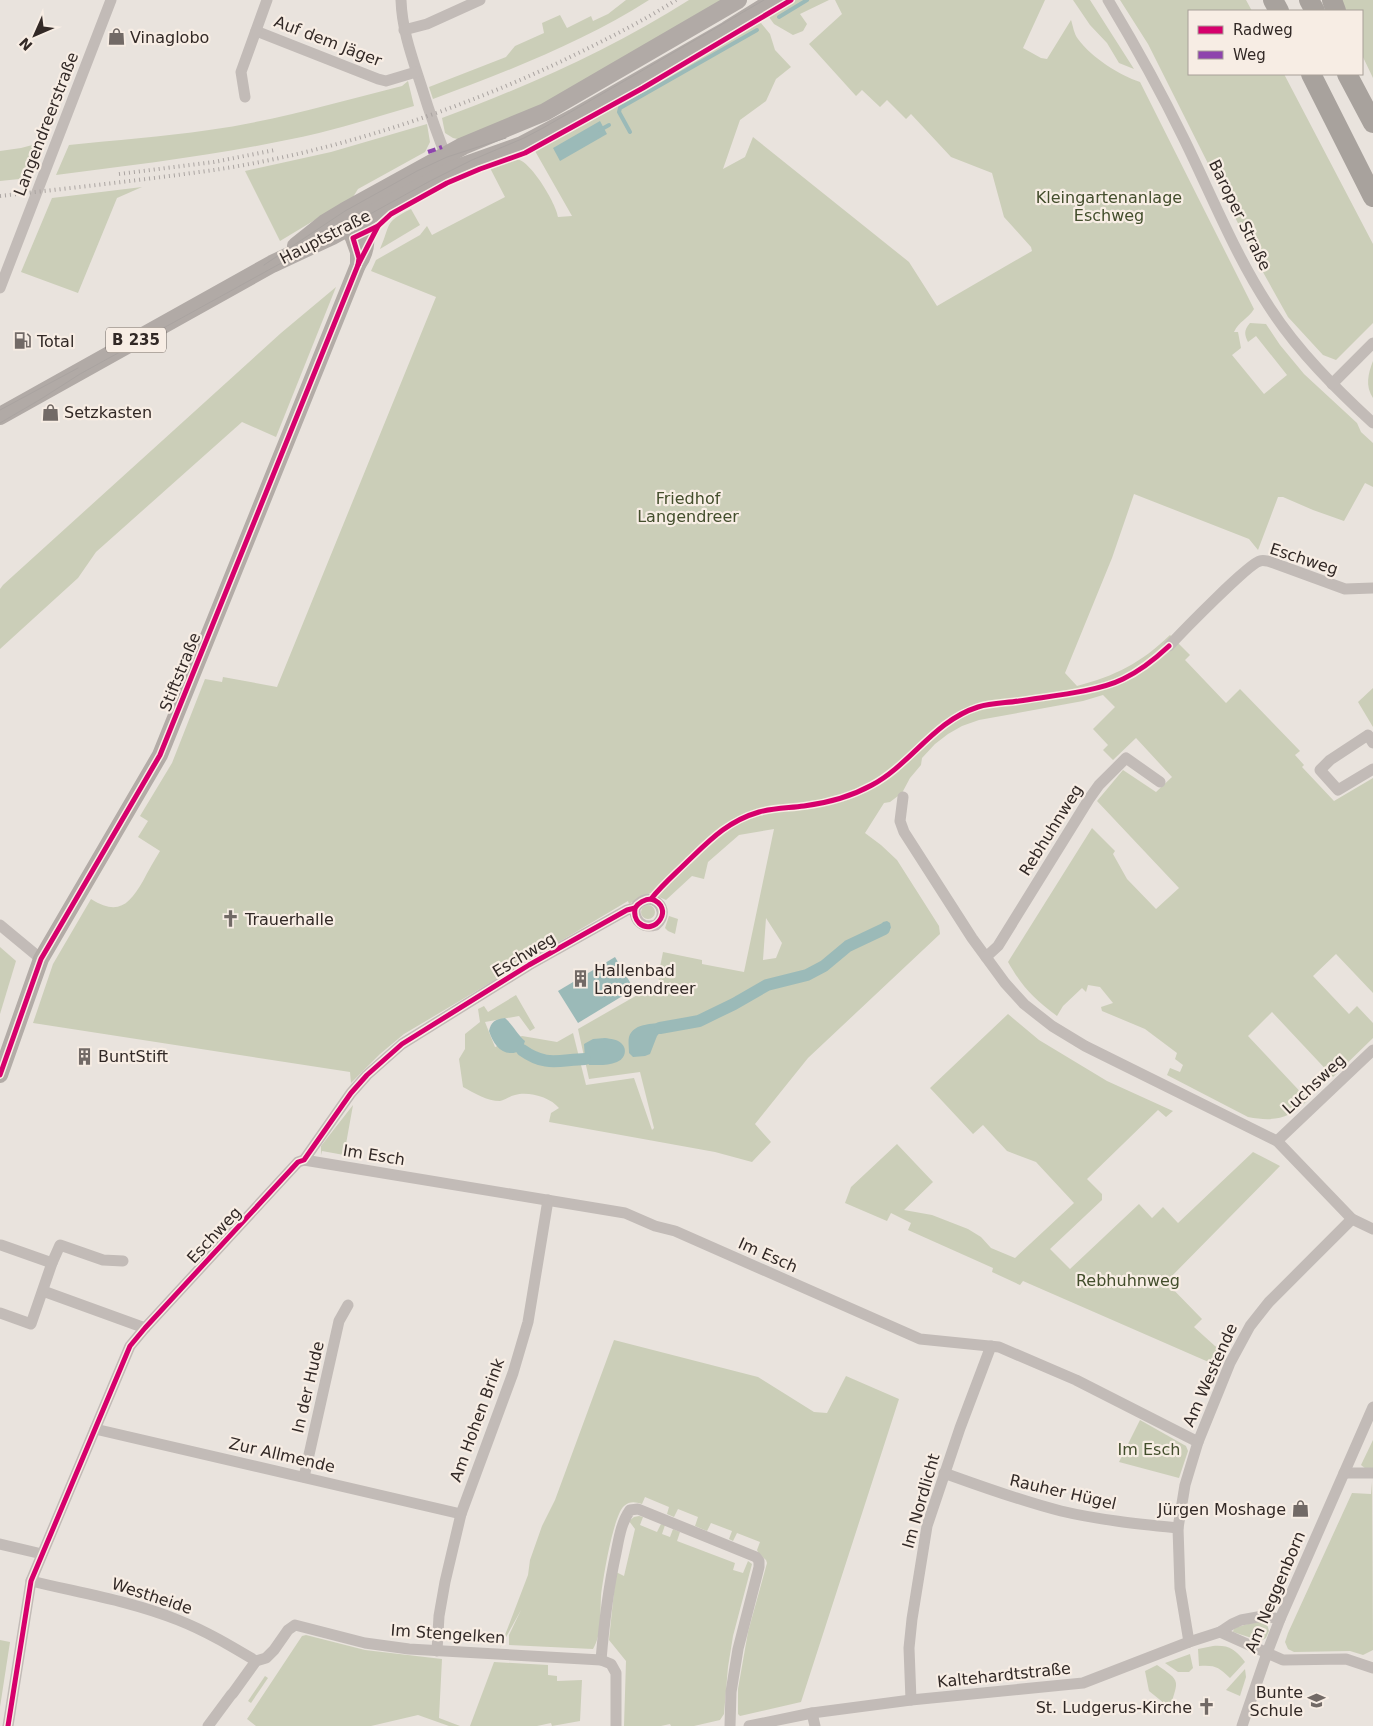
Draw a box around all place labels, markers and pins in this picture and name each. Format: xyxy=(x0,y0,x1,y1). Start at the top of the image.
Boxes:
shop icon: Vinaglobo xyxy=(106,27,126,47)
place label: Vinaglobo xyxy=(130,28,209,47)
fuel station icon: Total xyxy=(13,331,33,351)
place label: Total xyxy=(36,332,74,351)
shop icon: Setzkasten xyxy=(40,402,60,422)
place label: Setzkasten xyxy=(64,403,152,422)
church icon: Trauerhalle xyxy=(221,909,241,929)
place label: Trauerhalle xyxy=(244,910,334,929)
place label: Hallenbad Langendreer xyxy=(594,961,696,998)
building icon: Hallenbad Langendreer xyxy=(570,969,590,989)
building icon: BuntStift xyxy=(74,1046,94,1066)
place label: BuntStift xyxy=(98,1047,168,1066)
shop icon: Jürgen Moshage xyxy=(1290,1499,1310,1519)
place label: Jürgen Moshage xyxy=(1157,1500,1286,1519)
place label: Bunte Schule xyxy=(1249,1683,1303,1720)
school or university icon: Bunte Schule xyxy=(1307,1691,1327,1711)
church icon: St. Ludgerus-Kirche xyxy=(1196,1697,1216,1717)
place label: St. Ludgerus-Kirche xyxy=(1036,1698,1192,1717)

